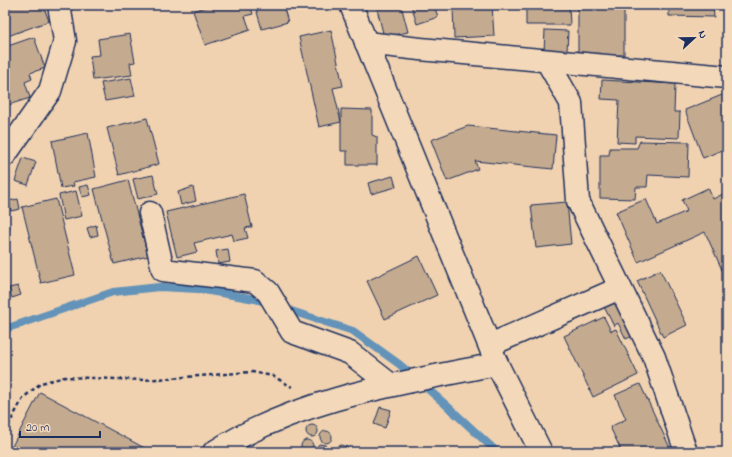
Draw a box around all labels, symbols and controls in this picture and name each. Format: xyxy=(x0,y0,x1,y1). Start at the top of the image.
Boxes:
north arrow xyxy=(674,18,714,58)
text: N xyxy=(694,28,711,41)
scale bar xyxy=(20,413,100,439)
text: 20 m xyxy=(26,419,49,437)

